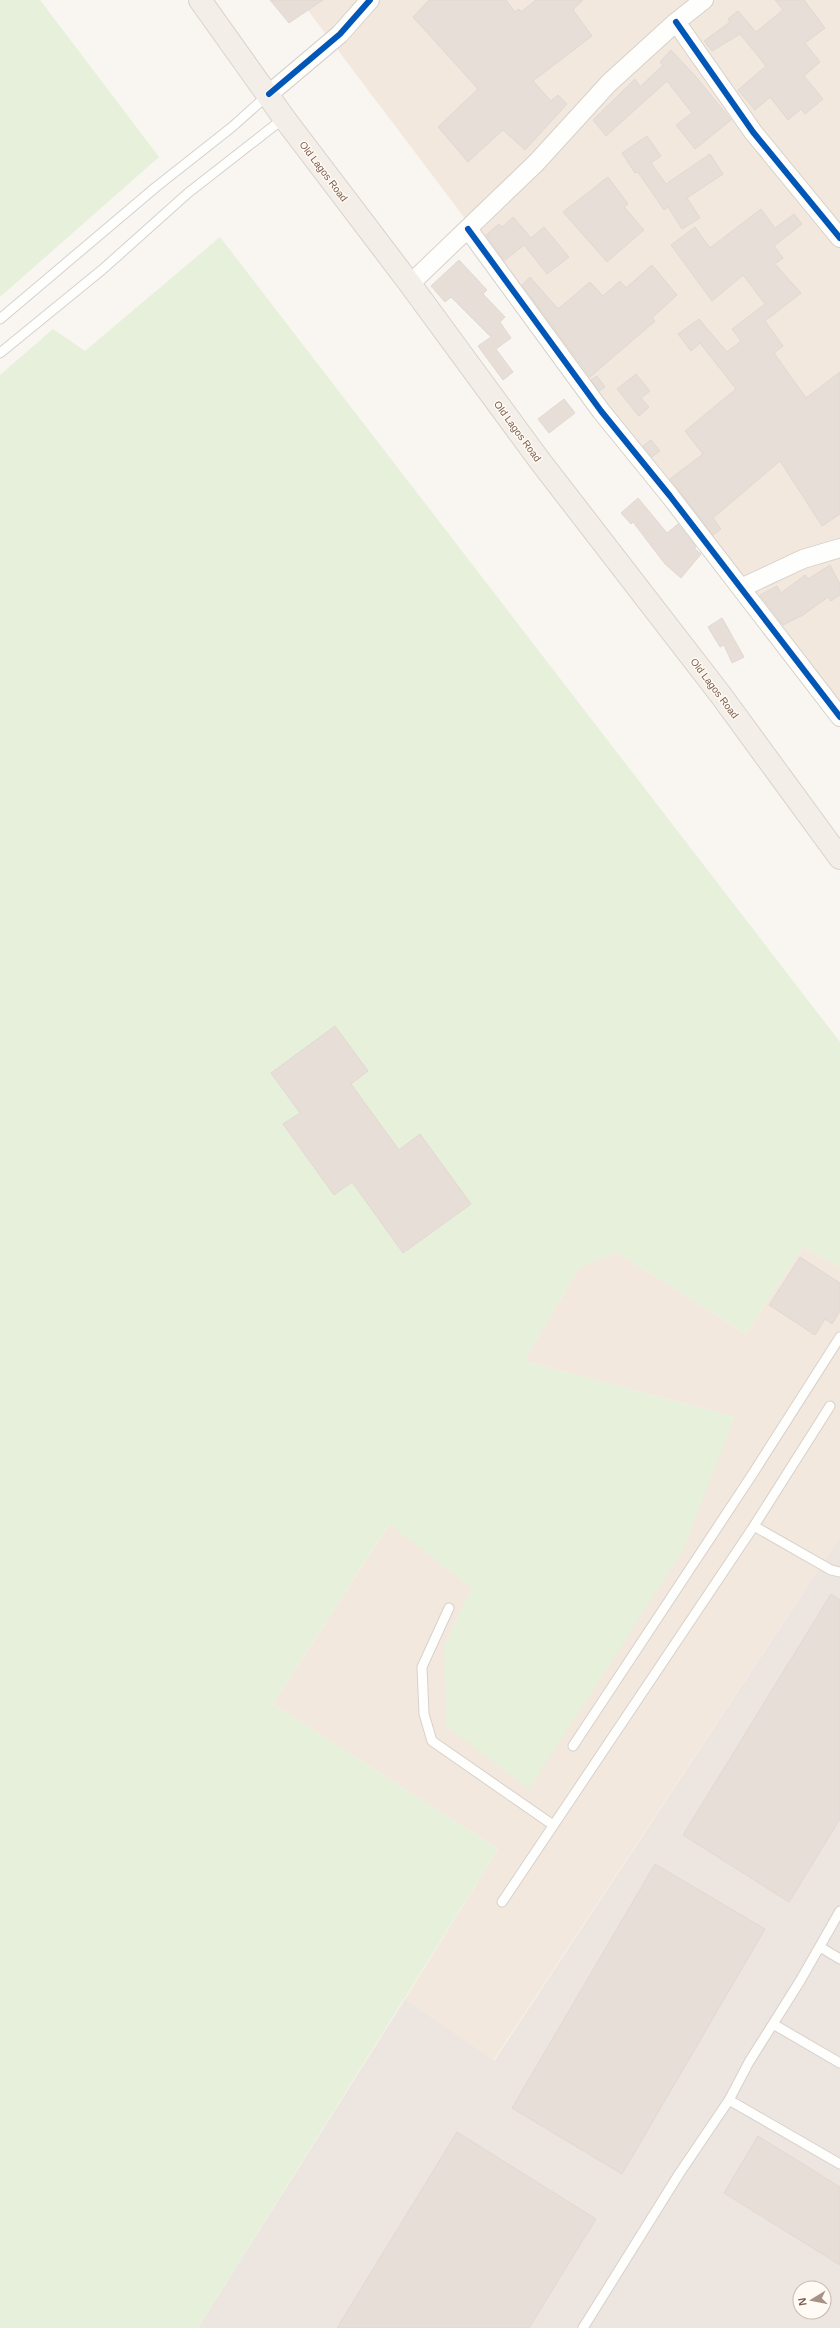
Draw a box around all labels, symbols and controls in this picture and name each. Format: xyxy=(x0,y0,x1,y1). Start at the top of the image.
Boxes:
street label: Old Lagos Road xyxy=(297,139,350,203)
street label: Old Lagos Road xyxy=(492,399,543,464)
street label: Old Lagos Road xyxy=(688,656,741,720)
north arrow xyxy=(792,2280,832,2320)
text: N xyxy=(796,2297,809,2307)

